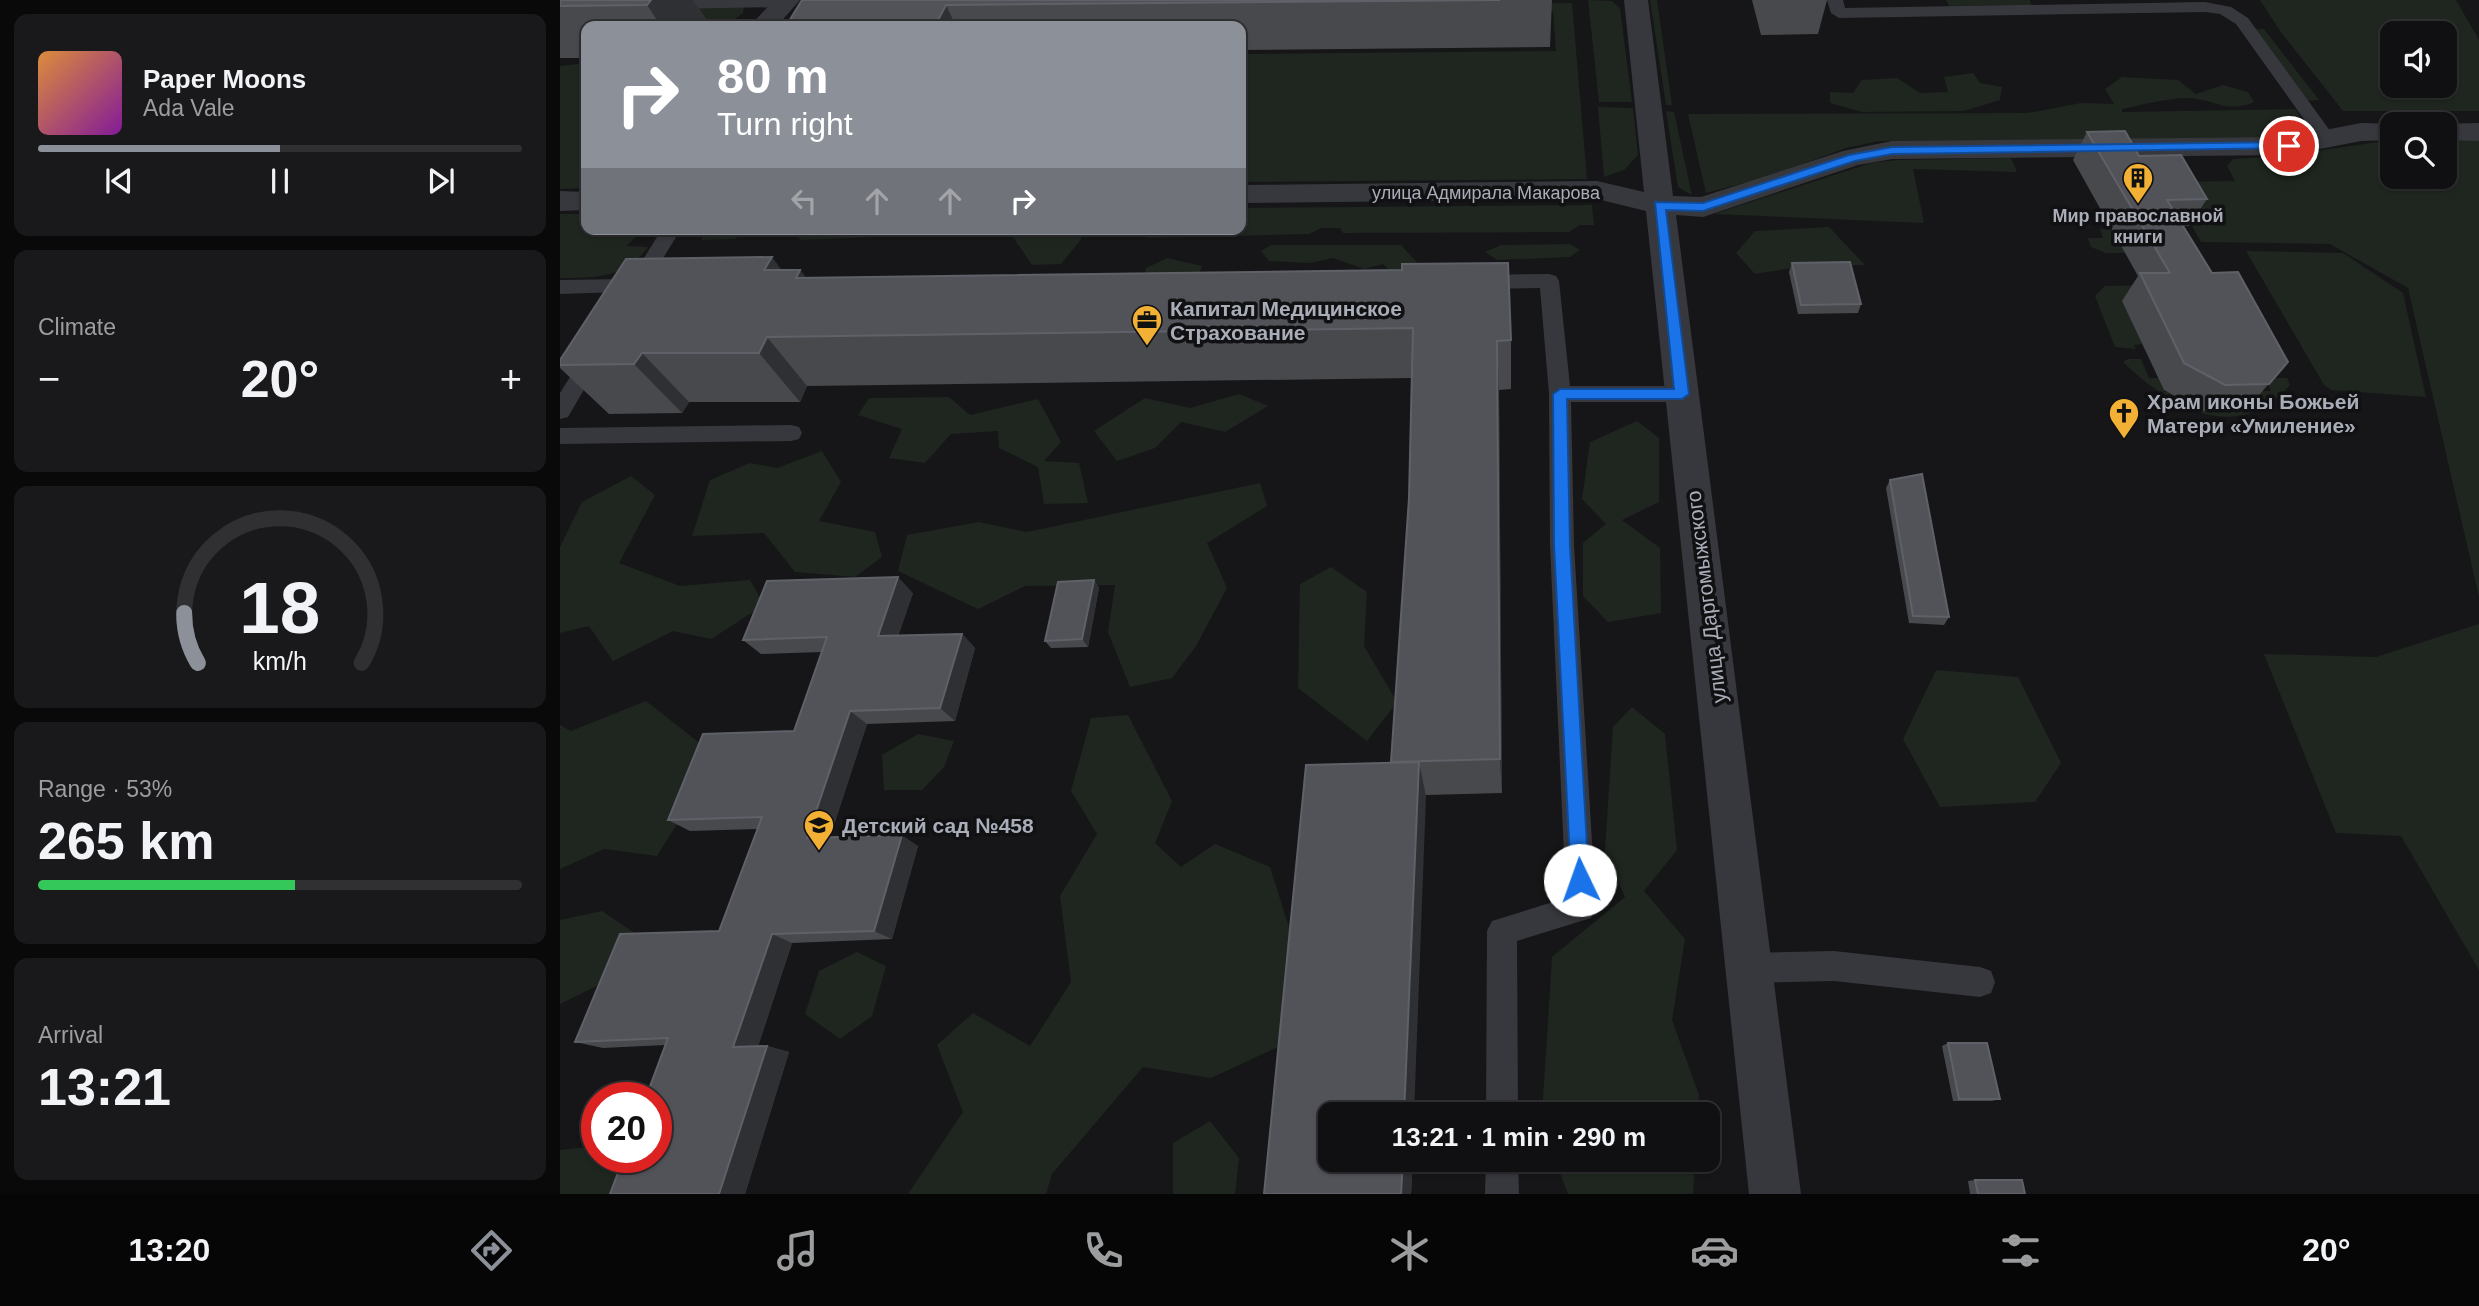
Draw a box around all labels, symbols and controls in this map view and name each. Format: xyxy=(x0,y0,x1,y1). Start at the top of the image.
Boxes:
map controls xyxy=(2380,21,2457,189)
button: sound xyxy=(2380,21,2457,98)
icon: right xyxy=(602,49,693,140)
text: 80 m xyxy=(717,49,829,103)
text: Paper Moons xyxy=(143,64,306,94)
text: Ada Vale xyxy=(143,95,235,121)
text: Turn right xyxy=(717,106,853,142)
button: search xyxy=(2380,112,2457,189)
pin xyxy=(2259,116,2319,176)
icon: arrive xyxy=(2270,127,2308,165)
building icon: Мир православной книги xyxy=(2121,161,2155,205)
icon: previous xyxy=(100,162,138,200)
icon: pause xyxy=(261,162,299,200)
icon: next xyxy=(422,162,460,200)
icon: left xyxy=(785,182,823,220)
icon: ahead xyxy=(858,182,896,220)
icon: ahead xyxy=(931,182,969,220)
icon: right xyxy=(1004,182,1042,220)
street label: улица Адмирала Макарова xyxy=(1372,183,1601,203)
place label: Мир православной книги xyxy=(2053,206,2223,247)
place label: Капитал Медицинское Страхование xyxy=(1170,297,1402,344)
office icon: Капитал Медицинское Страхование xyxy=(1130,303,1164,347)
text: Climate xyxy=(38,314,116,340)
text: 20° xyxy=(241,350,319,408)
text: − xyxy=(38,358,60,400)
text: + xyxy=(500,358,522,400)
place label: Храм иконы Божьей Матери «Умиление» xyxy=(2147,390,2359,437)
church icon: Храм иконы Божьей Матери «Умиление» xyxy=(2107,396,2141,440)
street label: улица Даргомыжского xyxy=(1682,489,1730,705)
text: 18 xyxy=(240,567,320,648)
text: km/h xyxy=(253,647,307,675)
text: Range · 53% xyxy=(38,776,172,802)
school or university icon: Детский сад №458 xyxy=(802,808,836,852)
text: 265 km xyxy=(38,812,214,870)
place label: Детский сад №458 xyxy=(842,814,1034,837)
position arrow xyxy=(1543,843,1617,917)
text: Arrival xyxy=(38,1022,103,1048)
text: 13:21 xyxy=(38,1058,171,1116)
speed limit sign: 20 xyxy=(581,1082,672,1173)
text: 13:21 · 1 min · 290 m xyxy=(1392,1122,1646,1152)
icon: directions xyxy=(467,1226,516,1275)
icon: music xyxy=(773,1226,822,1275)
icon: phone xyxy=(1079,1226,1128,1275)
icon: climate xyxy=(1385,1226,1434,1275)
icon: car xyxy=(1690,1226,1739,1275)
icon: filters xyxy=(1996,1226,2045,1275)
text: 13:20 xyxy=(128,1232,210,1268)
text: 20° xyxy=(2302,1232,2351,1268)

